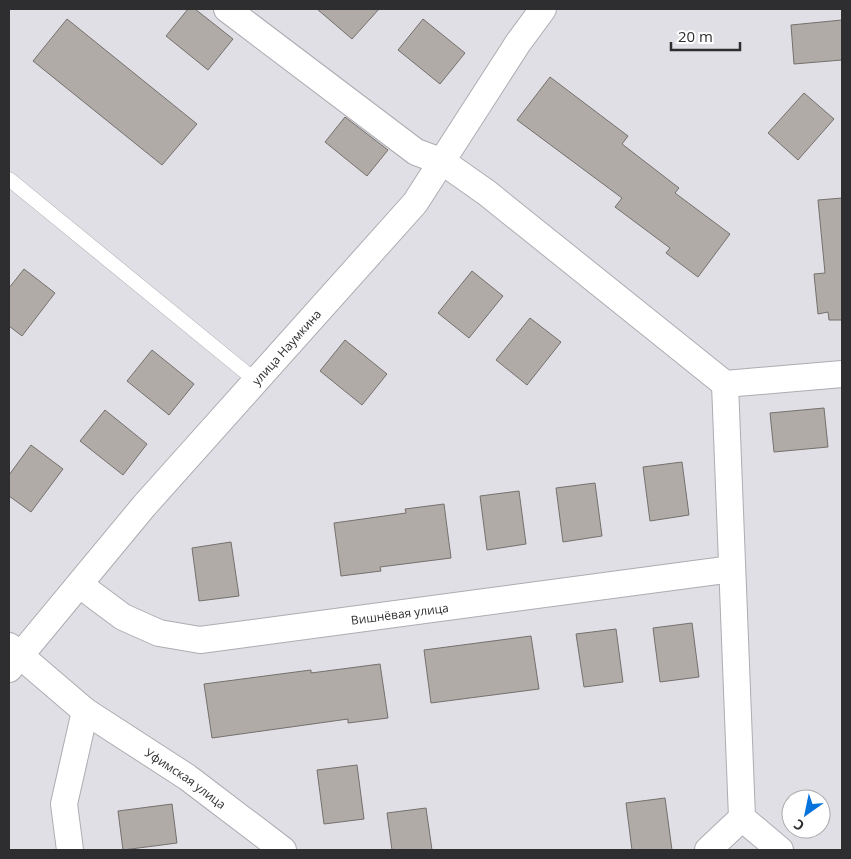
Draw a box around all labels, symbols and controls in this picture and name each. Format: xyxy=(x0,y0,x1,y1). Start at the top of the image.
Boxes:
scale bar xyxy=(671,20,740,52)
text: 20 m xyxy=(678,26,713,46)
street label: улица Наумкина xyxy=(248,305,325,389)
street label: Вишнёвая улица xyxy=(350,598,450,628)
street label: Уфимская улица xyxy=(142,744,230,812)
north arrow xyxy=(781,789,831,839)
text: С xyxy=(790,815,808,836)

